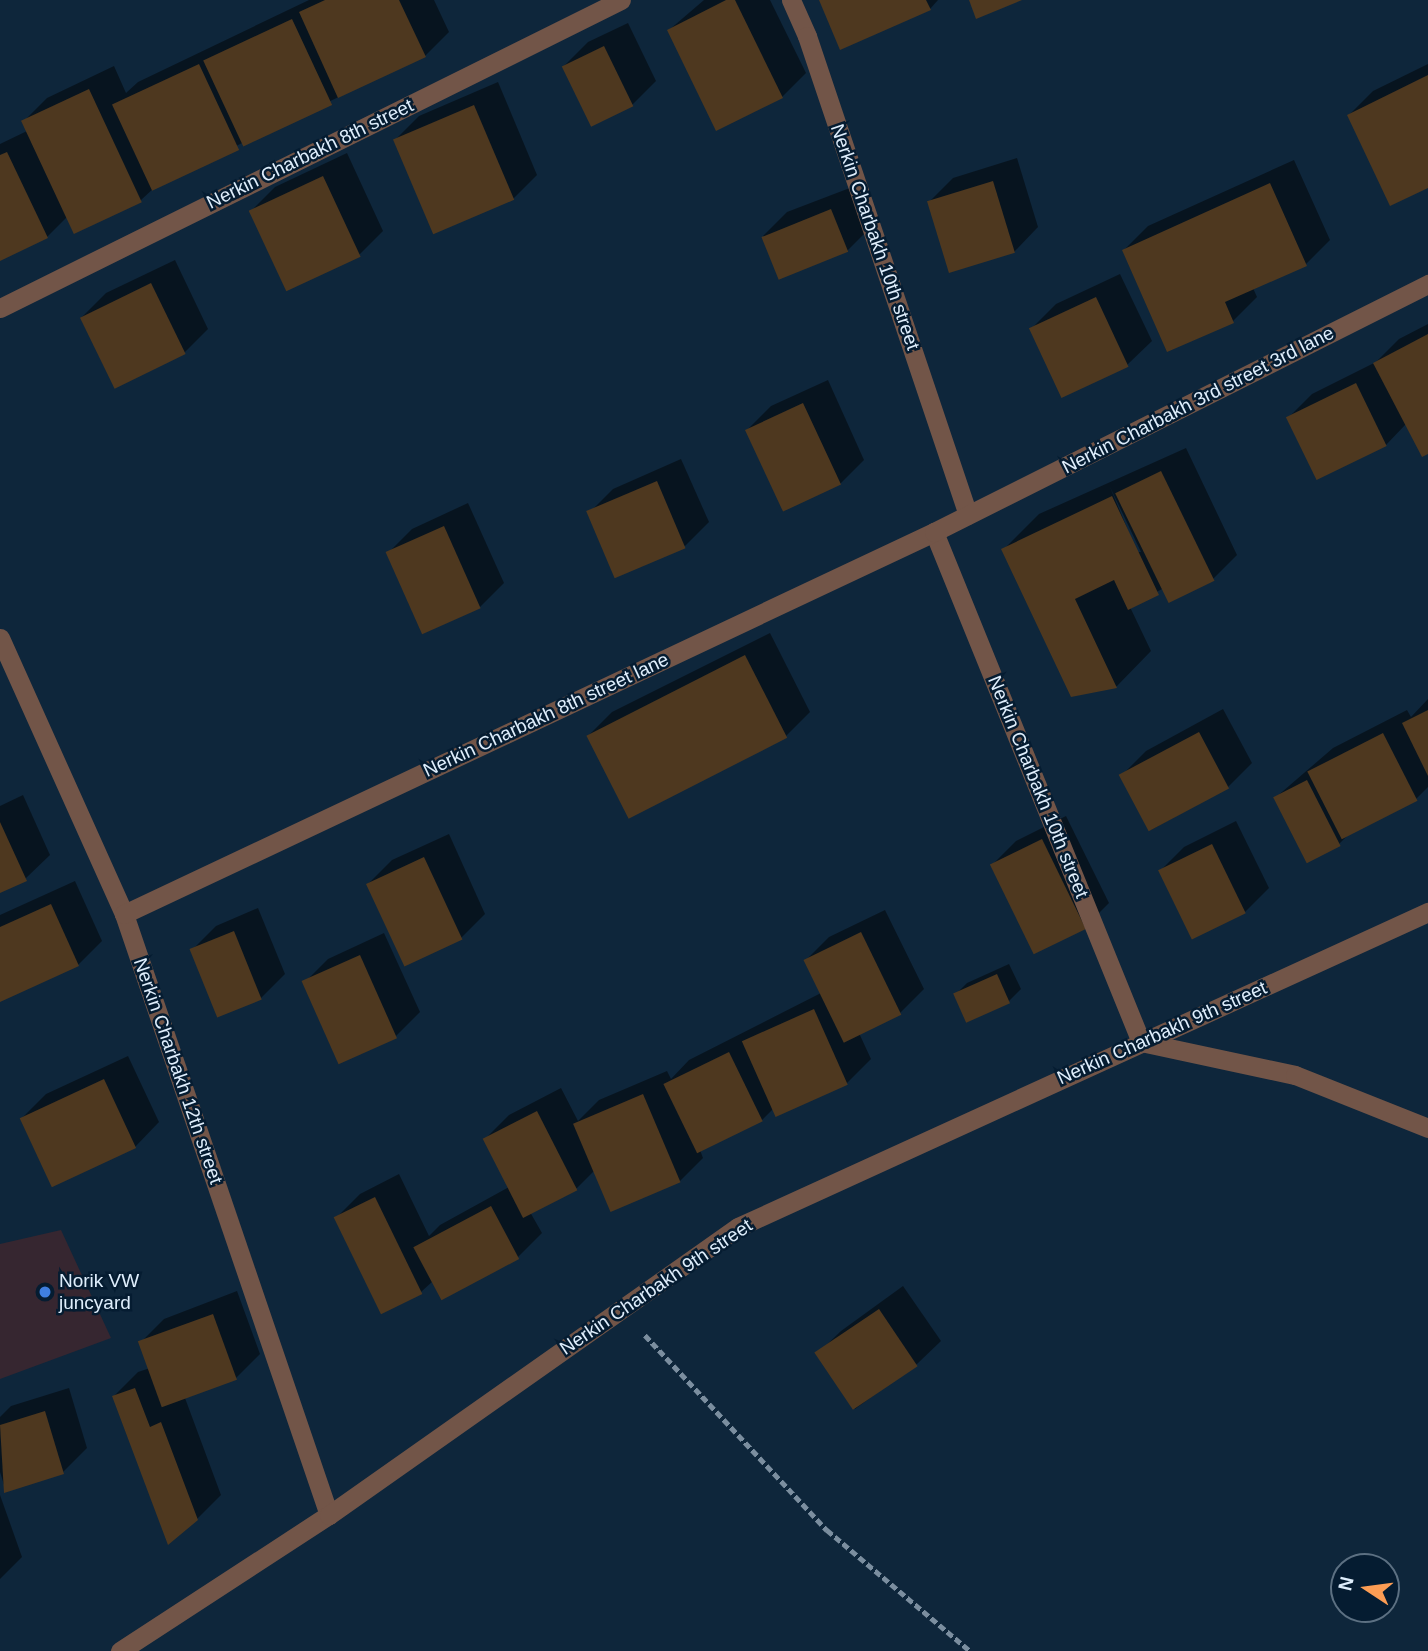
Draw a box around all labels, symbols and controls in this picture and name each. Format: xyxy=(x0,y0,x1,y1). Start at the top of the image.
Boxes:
street label: Nerkin Charbakh 8th street xyxy=(203,94,417,214)
street label: Nerkin Charbakh 10th street xyxy=(826,121,924,353)
street label: Nerkin Charbakh 3rd street 3rd lane xyxy=(1058,321,1338,479)
street label: Nerkin Charbakh 8th street lane xyxy=(420,648,672,782)
street label: Nerkin Charbakh 10th street xyxy=(983,673,1093,901)
street label: Nerkin Charbakh 12th street xyxy=(129,955,227,1187)
street label: Nerkin Charbakh 9th street xyxy=(1054,976,1270,1090)
street label: Nerkin Charbakh 9th street xyxy=(556,1214,756,1360)
place label: Norik VW juncyard xyxy=(59,1270,139,1314)
marker: Norik VW juncyard xyxy=(37,1284,53,1300)
north arrow xyxy=(1330,1553,1400,1623)
text: N xyxy=(1334,1575,1358,1593)

